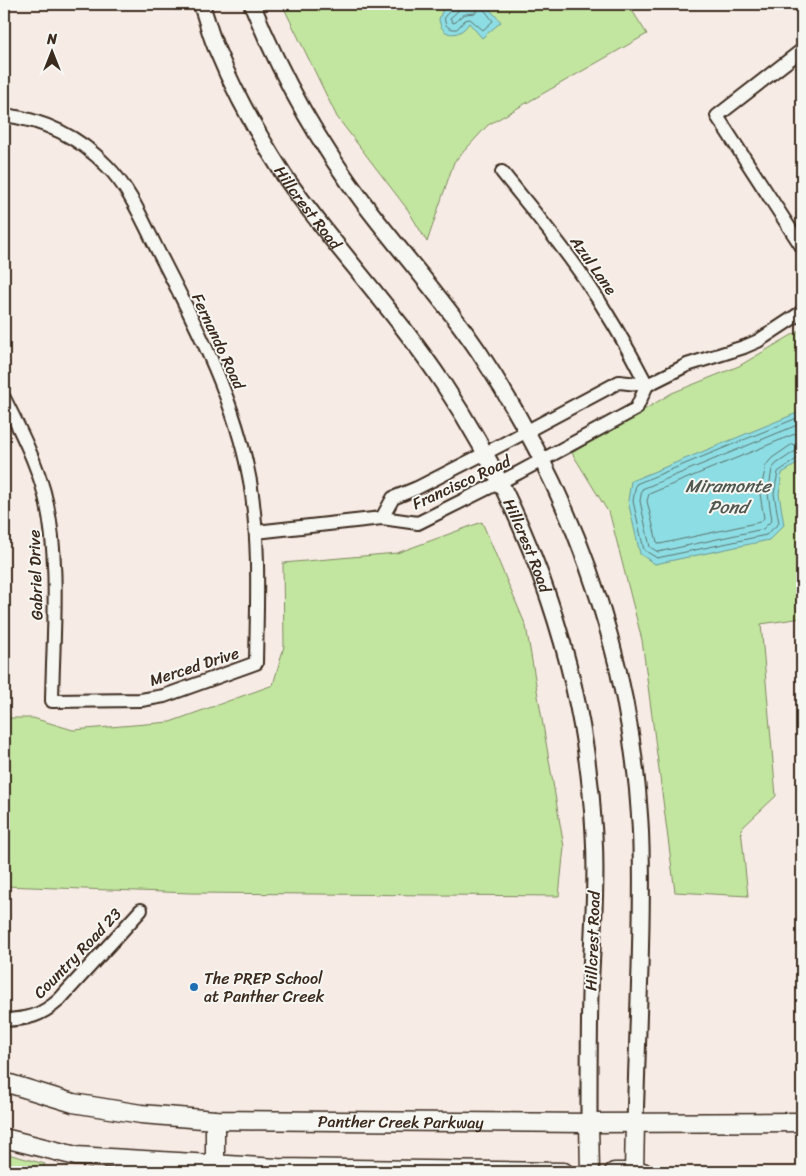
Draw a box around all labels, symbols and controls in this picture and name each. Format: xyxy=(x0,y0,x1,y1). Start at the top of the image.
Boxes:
text: N xyxy=(46,27,57,52)
north arrow xyxy=(28,28,78,78)
street label: Hillcrest Road xyxy=(266,159,350,257)
street label: Azul Lane xyxy=(562,229,625,301)
street label: Fernando Road xyxy=(183,288,254,396)
street label: Francisco Road xyxy=(407,446,517,518)
water label: Miramonte Pond xyxy=(685,470,773,523)
street label: Hillcrest Road xyxy=(495,493,560,598)
street label: Gabriel Drive xyxy=(19,529,52,621)
street label: Merced Drive xyxy=(146,638,243,695)
street label: Hillcrest Road xyxy=(576,889,609,991)
street label: Country Road 23 xyxy=(26,901,129,1006)
place label: The PREP School at Panther Creek xyxy=(204,964,325,1011)
marker: The PREP School at Panther Creek xyxy=(188,981,200,993)
street label: Panther Creek Parkway xyxy=(318,1107,484,1137)

